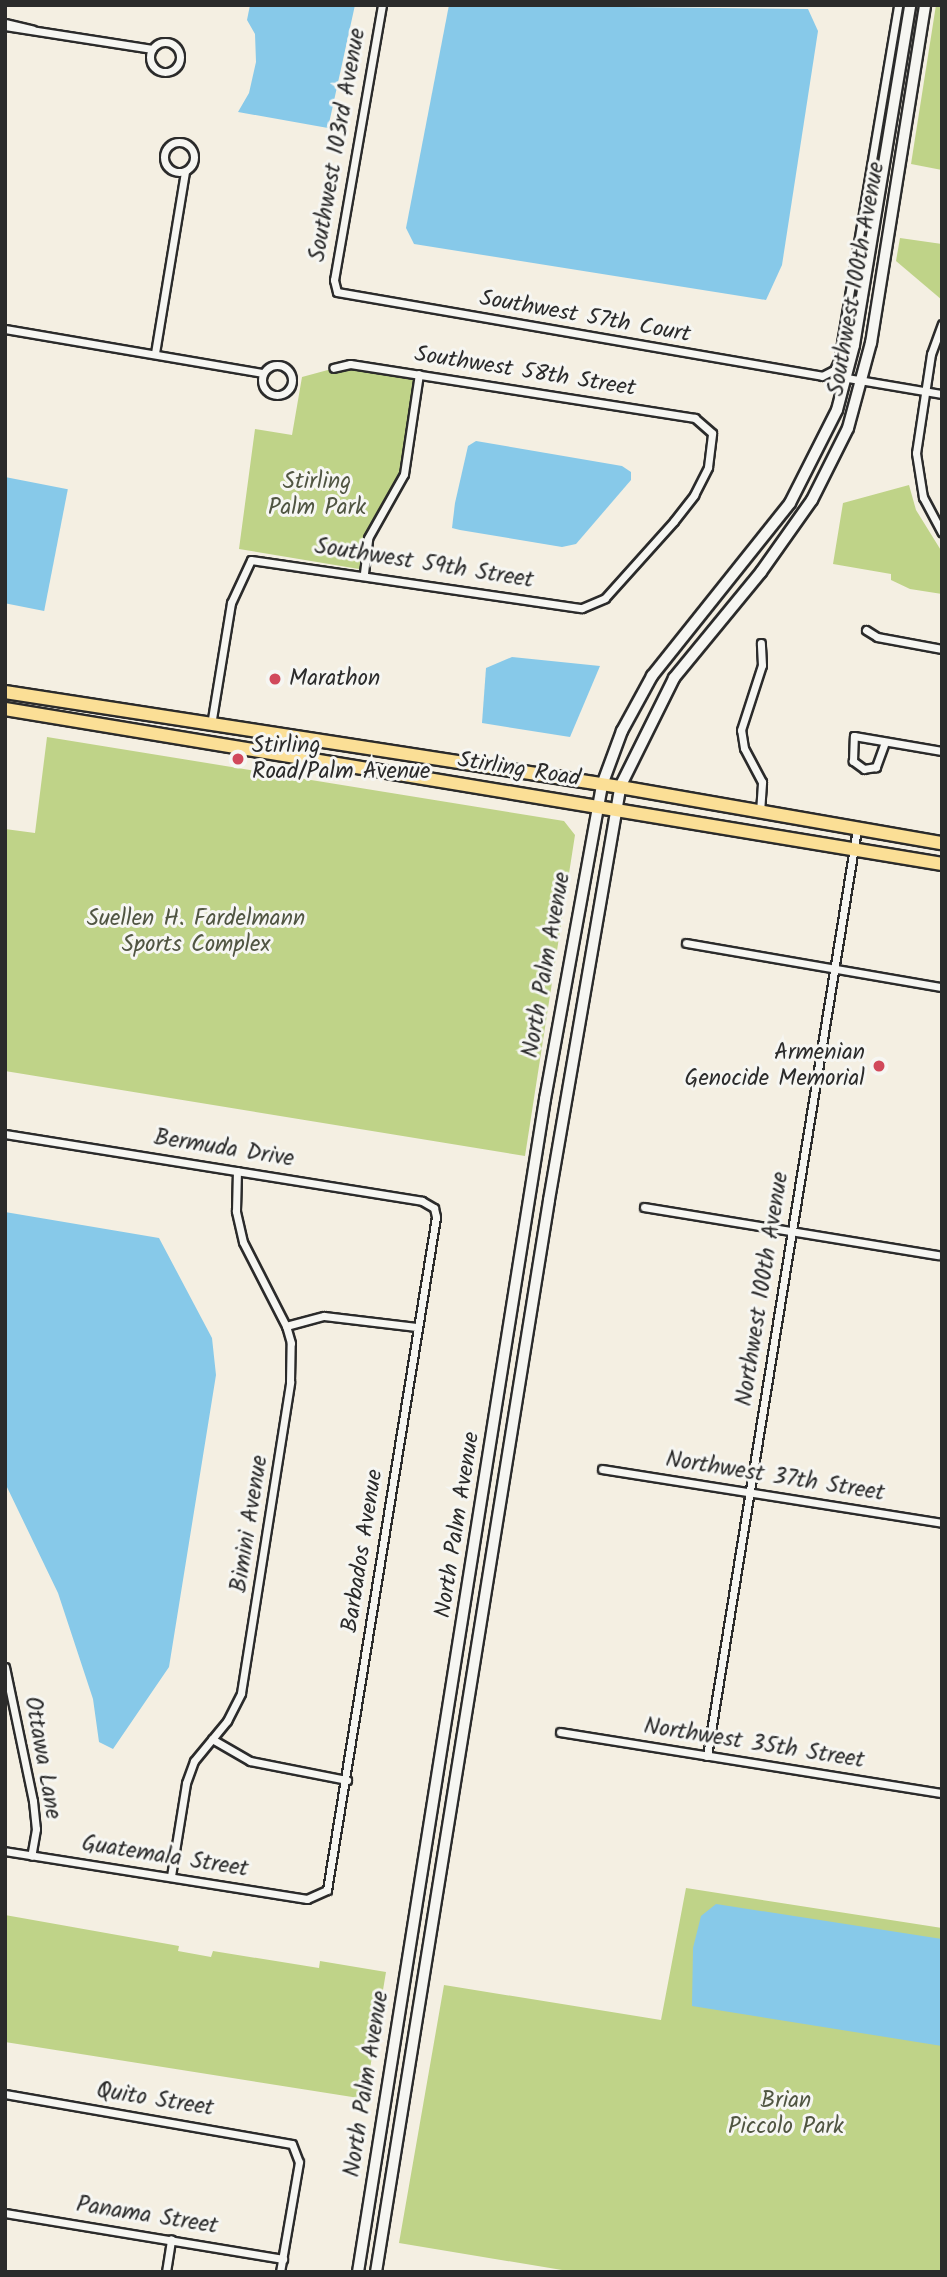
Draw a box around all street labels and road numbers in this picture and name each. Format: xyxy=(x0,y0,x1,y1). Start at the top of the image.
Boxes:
street label: Southwest 103rd Avenue xyxy=(304,26,372,264)
street label: Southwest 100th Avenue xyxy=(823,160,891,398)
street label: Southwest 57th Court xyxy=(477,285,693,349)
street label: Southwest 58th Street xyxy=(412,341,638,403)
street label: Southwest 59th Street xyxy=(313,533,535,595)
street label: Stirling Road xyxy=(456,747,582,793)
street label: North Palm Avenue xyxy=(517,870,577,1060)
street label: Bermuda Drive xyxy=(152,1124,296,1174)
street label: Northwest 100th Avenue xyxy=(731,1170,795,1408)
street label: North Palm Avenue xyxy=(430,1430,486,1620)
street label: Northwest 37th Street xyxy=(664,1446,886,1508)
street label: Bimini Avenue xyxy=(226,1453,274,1595)
street label: Barbados Avenue xyxy=(336,1468,390,1634)
street label: Ottawa Lane xyxy=(18,1694,66,1822)
street label: Northwest 35th Street xyxy=(642,1713,866,1775)
street label: Guatemala Street xyxy=(80,1830,250,1884)
street label: North Palm Avenue xyxy=(339,1989,395,2179)
street label: Quito Street xyxy=(94,2077,216,2123)
street label: Panama Street xyxy=(74,2191,220,2241)

